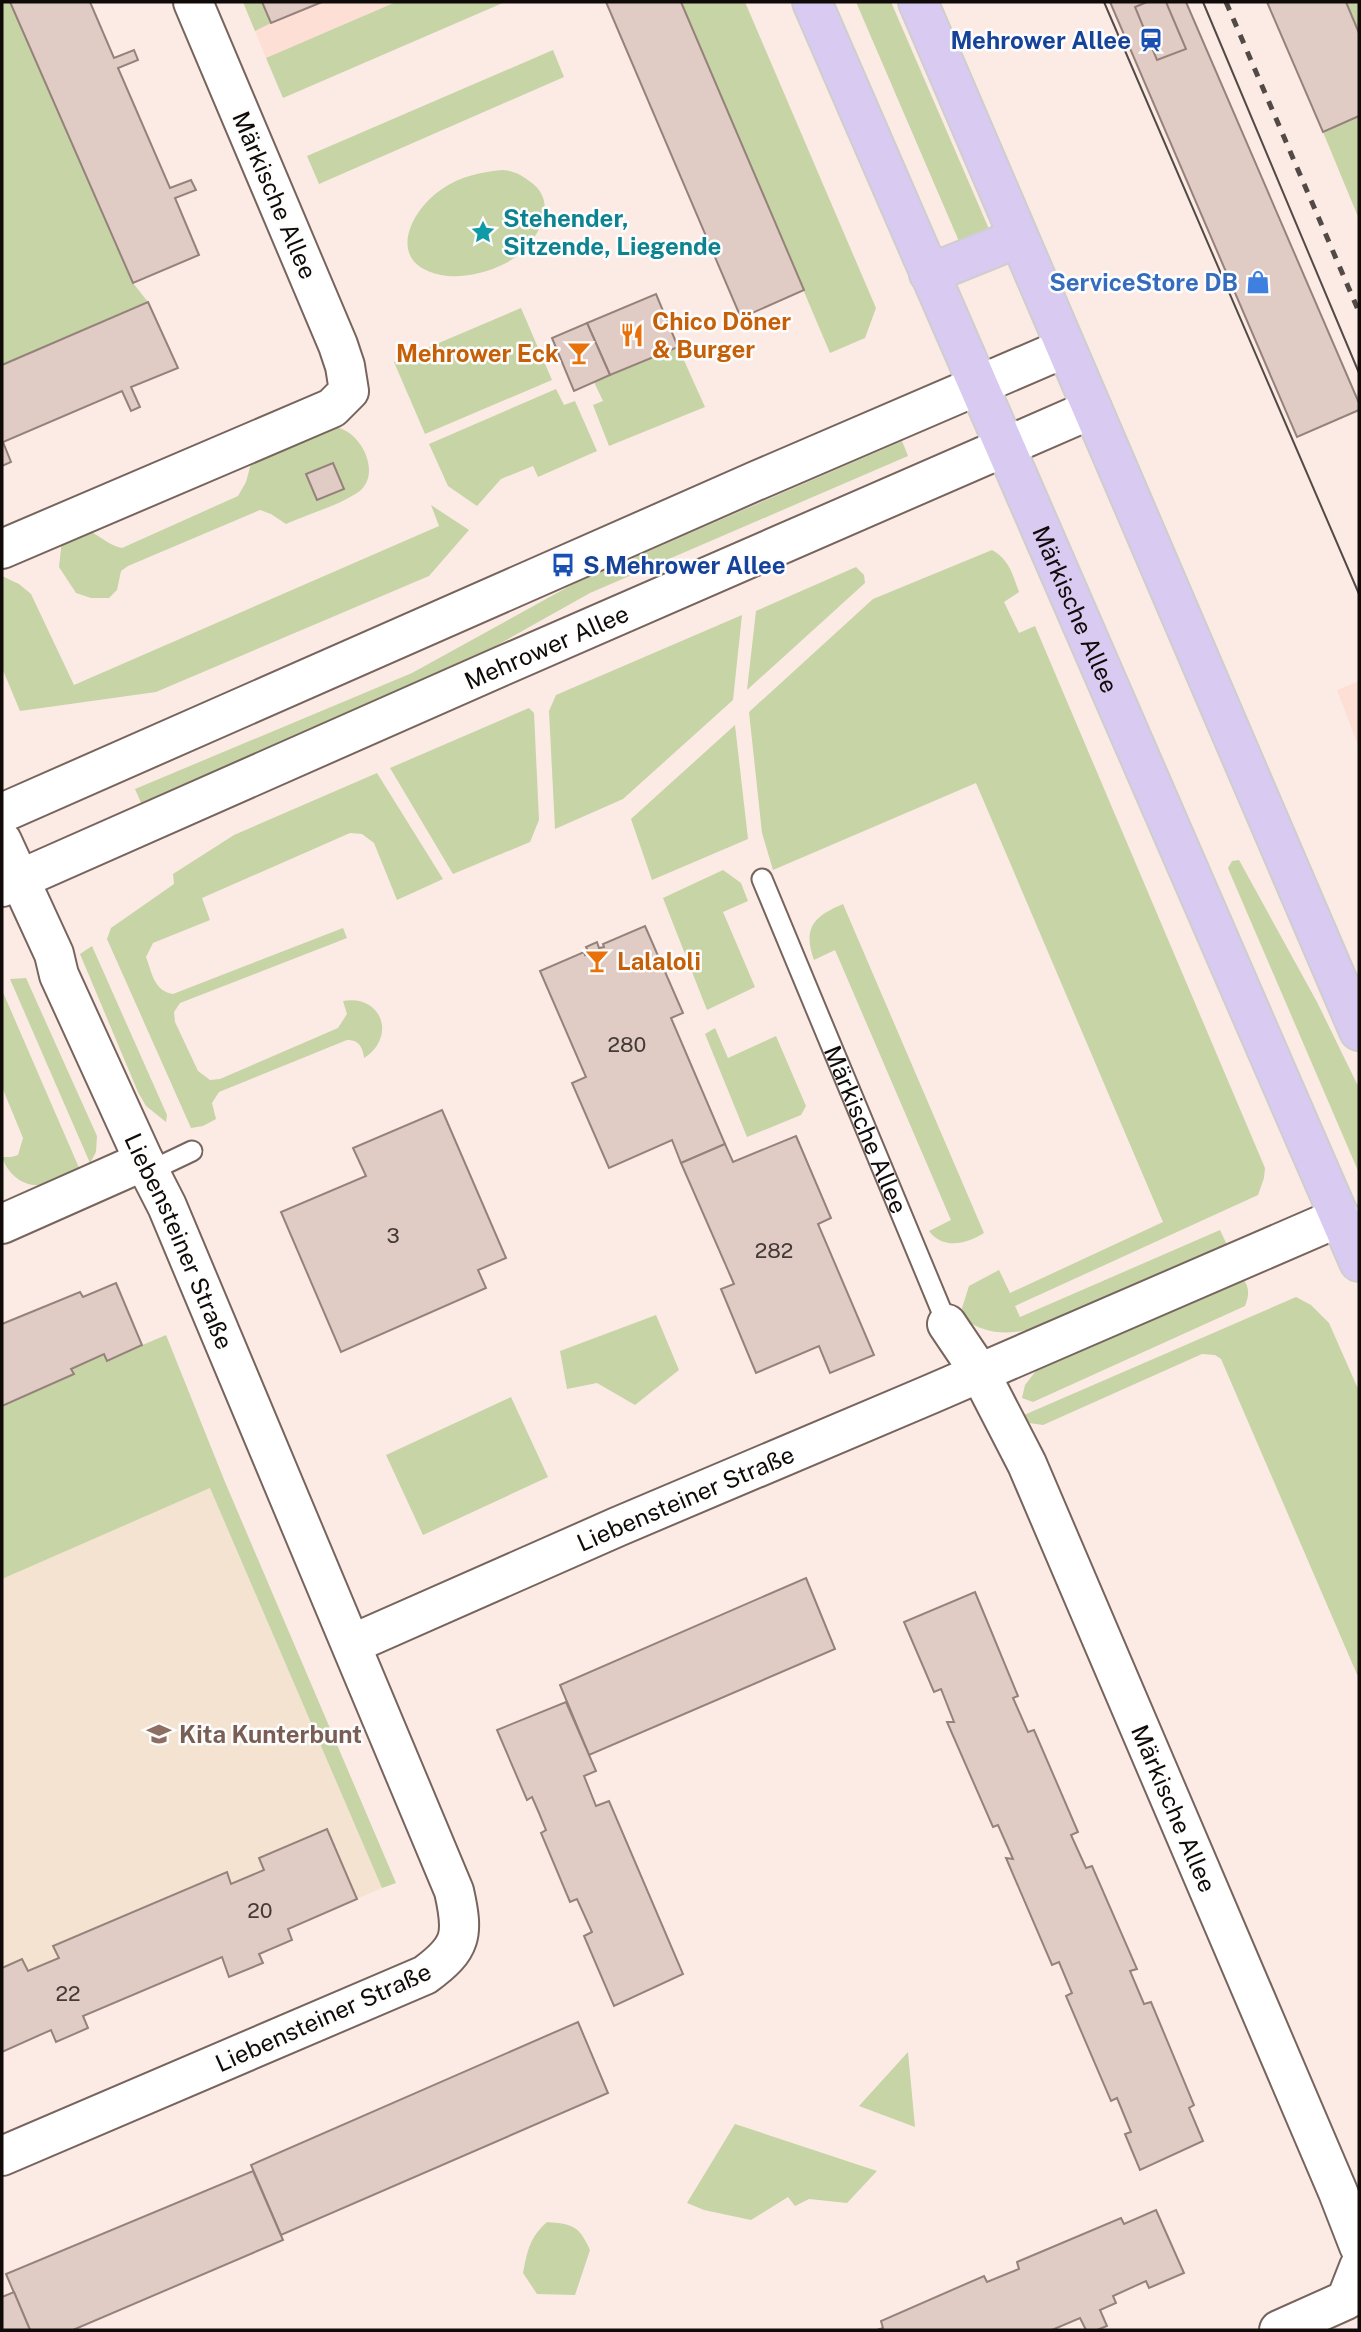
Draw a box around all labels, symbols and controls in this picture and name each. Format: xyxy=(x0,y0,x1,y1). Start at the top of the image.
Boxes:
place label: Mehrower Allee xyxy=(950,26,1131,54)
station icon: Mehrower Allee xyxy=(1137,26,1165,54)
street label: Märkische Allee xyxy=(227,107,323,283)
place label: Stehender, Sitzende, Liegende xyxy=(503,204,721,260)
place icon: Stehender, Sitzende, Liegende xyxy=(469,218,497,246)
place label: ServiceStore DB xyxy=(1049,268,1238,296)
shop icon: ServiceStore DB xyxy=(1244,268,1272,296)
place label: Chico Döner & Burger xyxy=(652,307,791,363)
restaurant icon: Chico Döner & Burger xyxy=(618,321,646,349)
place label: Mehrower Eck xyxy=(396,339,559,367)
bar icon: Mehrower Eck xyxy=(565,339,593,367)
street label: Märkische Allee xyxy=(1027,521,1124,697)
bus stop icon: S Mehrower Allee xyxy=(549,551,577,579)
place label: S Mehrower Allee xyxy=(583,551,786,579)
street label: Mehrower Allee xyxy=(460,599,633,695)
bar icon: Lalaloli xyxy=(583,947,611,975)
place label: Lalaloli xyxy=(617,947,701,975)
house number: 280 xyxy=(608,1032,646,1057)
street label: Märkische Allee xyxy=(819,1041,913,1217)
street label: Liebensteiner Straße xyxy=(119,1129,239,1353)
house number: 3 xyxy=(386,1223,400,1248)
house number: 282 xyxy=(755,1238,793,1263)
street label: Liebensteiner Straße xyxy=(573,1440,798,1557)
school or university icon: Kita Kunterbunt xyxy=(145,1720,173,1748)
place label: Kita Kunterbunt xyxy=(179,1720,362,1748)
street label: Märkische Allee xyxy=(1126,1720,1222,1896)
house number: 20 xyxy=(247,1898,273,1923)
street label: Liebensteiner Straße xyxy=(211,1957,435,2077)
house number: 22 xyxy=(55,1981,81,2006)

